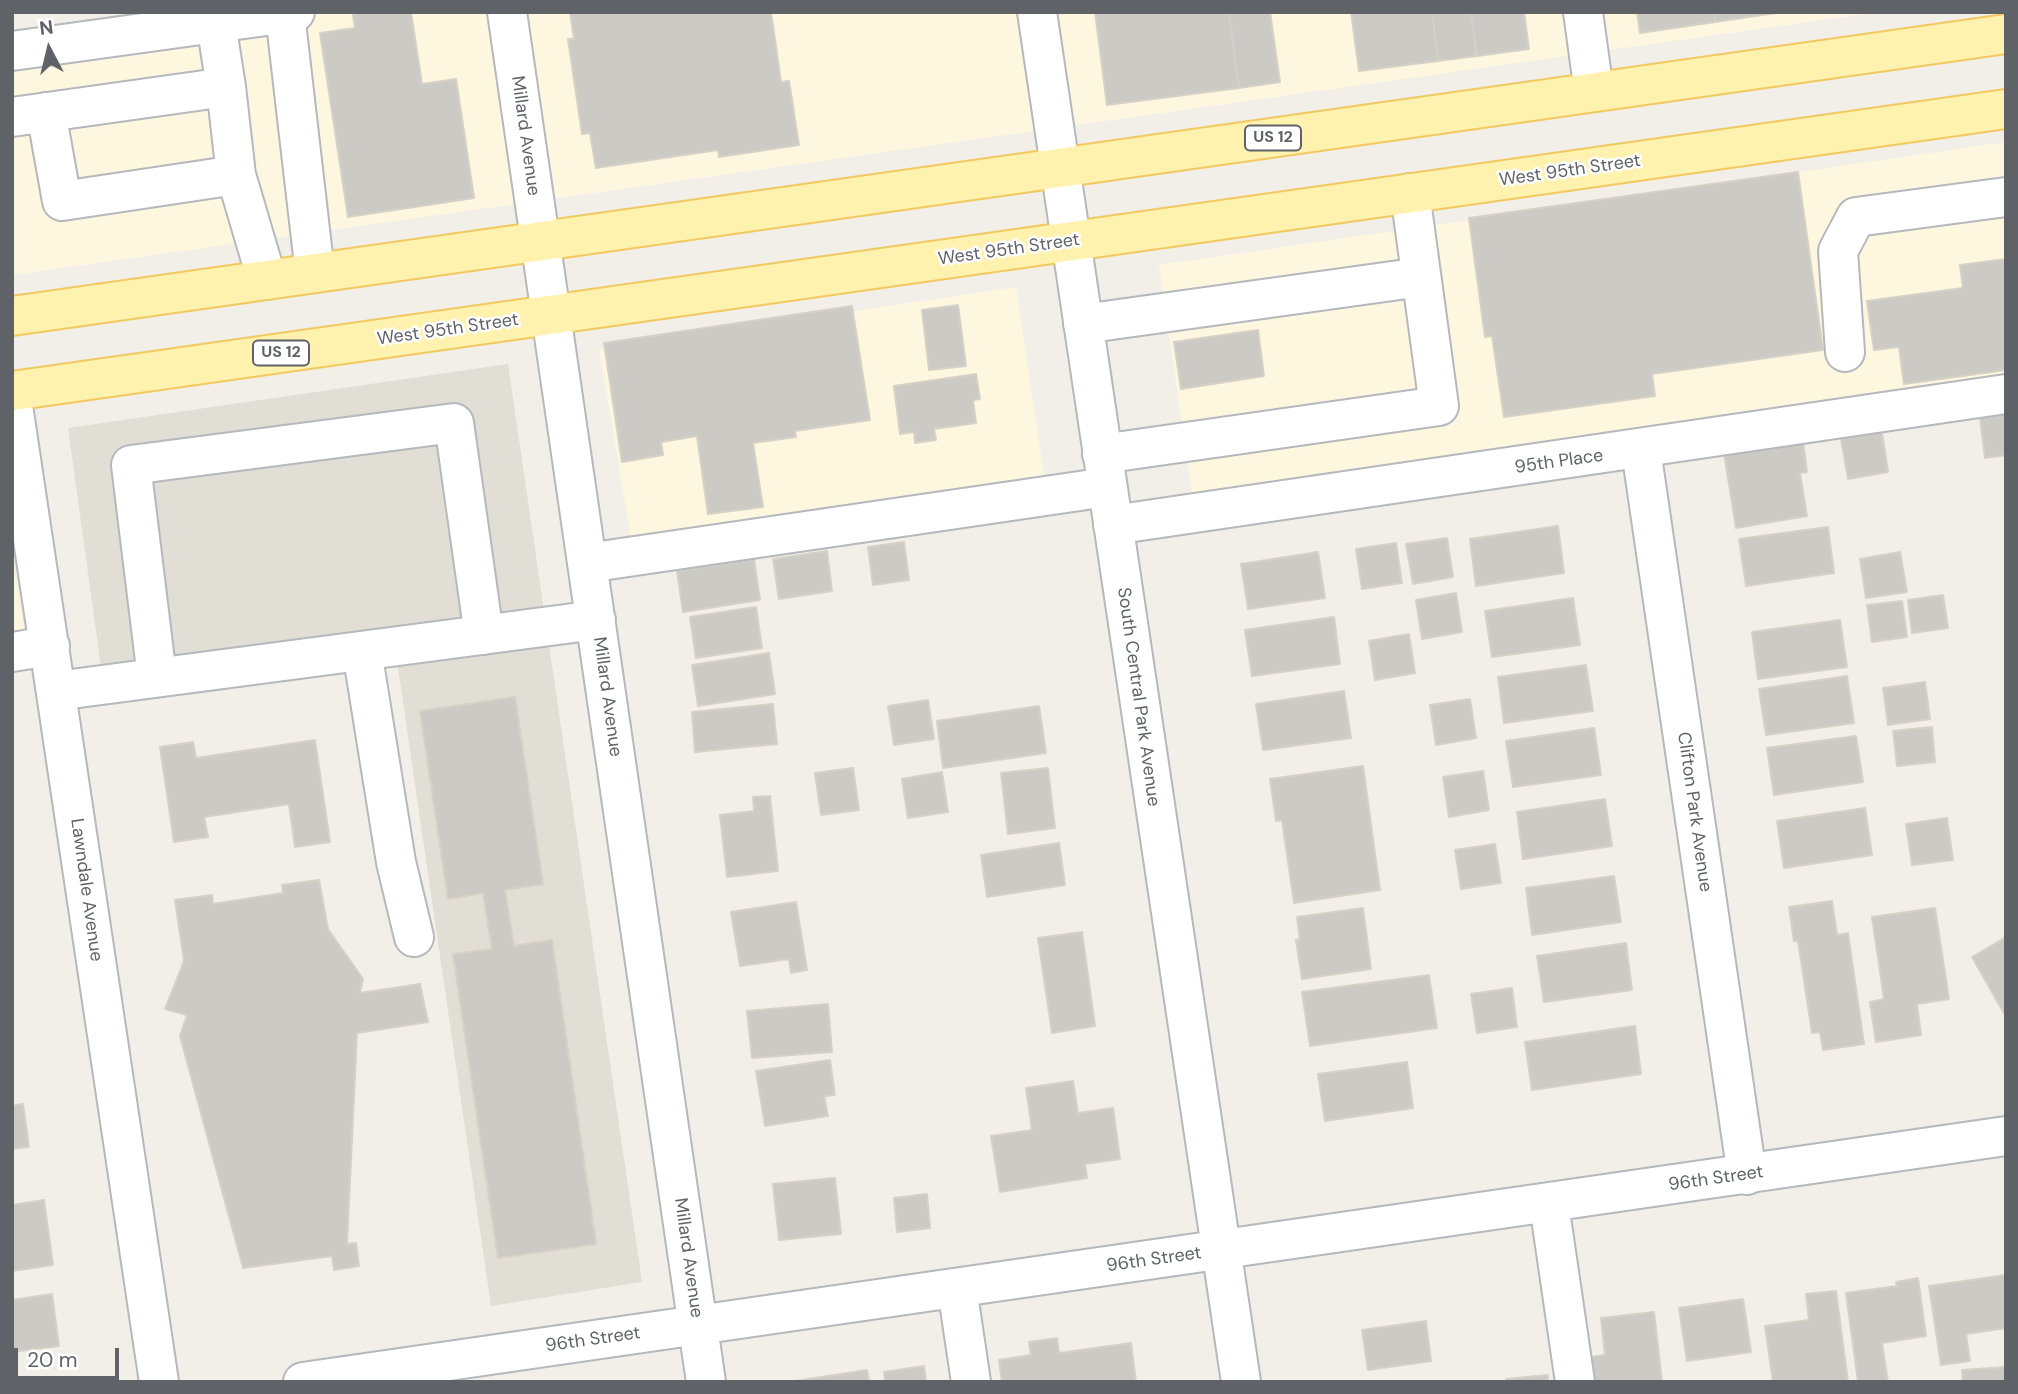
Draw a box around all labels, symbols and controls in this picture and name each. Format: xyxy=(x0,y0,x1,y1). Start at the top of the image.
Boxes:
north arrow xyxy=(14,14,84,84)
text: N xyxy=(38,14,55,41)
street label: Millard Avenue xyxy=(506,75,544,197)
road number: US 12 xyxy=(1245,126,1301,150)
street label: West 95th Street xyxy=(1498,150,1642,192)
street label: West 95th Street xyxy=(937,229,1081,271)
street label: West 95th Street xyxy=(376,309,520,351)
road number: US 12 xyxy=(253,340,309,366)
street label: 95th Place xyxy=(1513,445,1605,479)
street label: South Central Park Avenue xyxy=(1112,586,1164,808)
street label: Millard Avenue xyxy=(588,636,626,758)
street label: Clifton Park Avenue xyxy=(1672,731,1716,893)
street label: Lawndale Avenue xyxy=(65,817,107,963)
street label: 96th Street xyxy=(1667,1162,1765,1196)
street label: Millard Avenue xyxy=(669,1197,707,1319)
street label: 96th Street xyxy=(1105,1243,1203,1277)
street label: 96th Street xyxy=(544,1323,642,1357)
scale bar xyxy=(18,1334,122,1378)
text: 20 m xyxy=(27,1346,78,1374)

